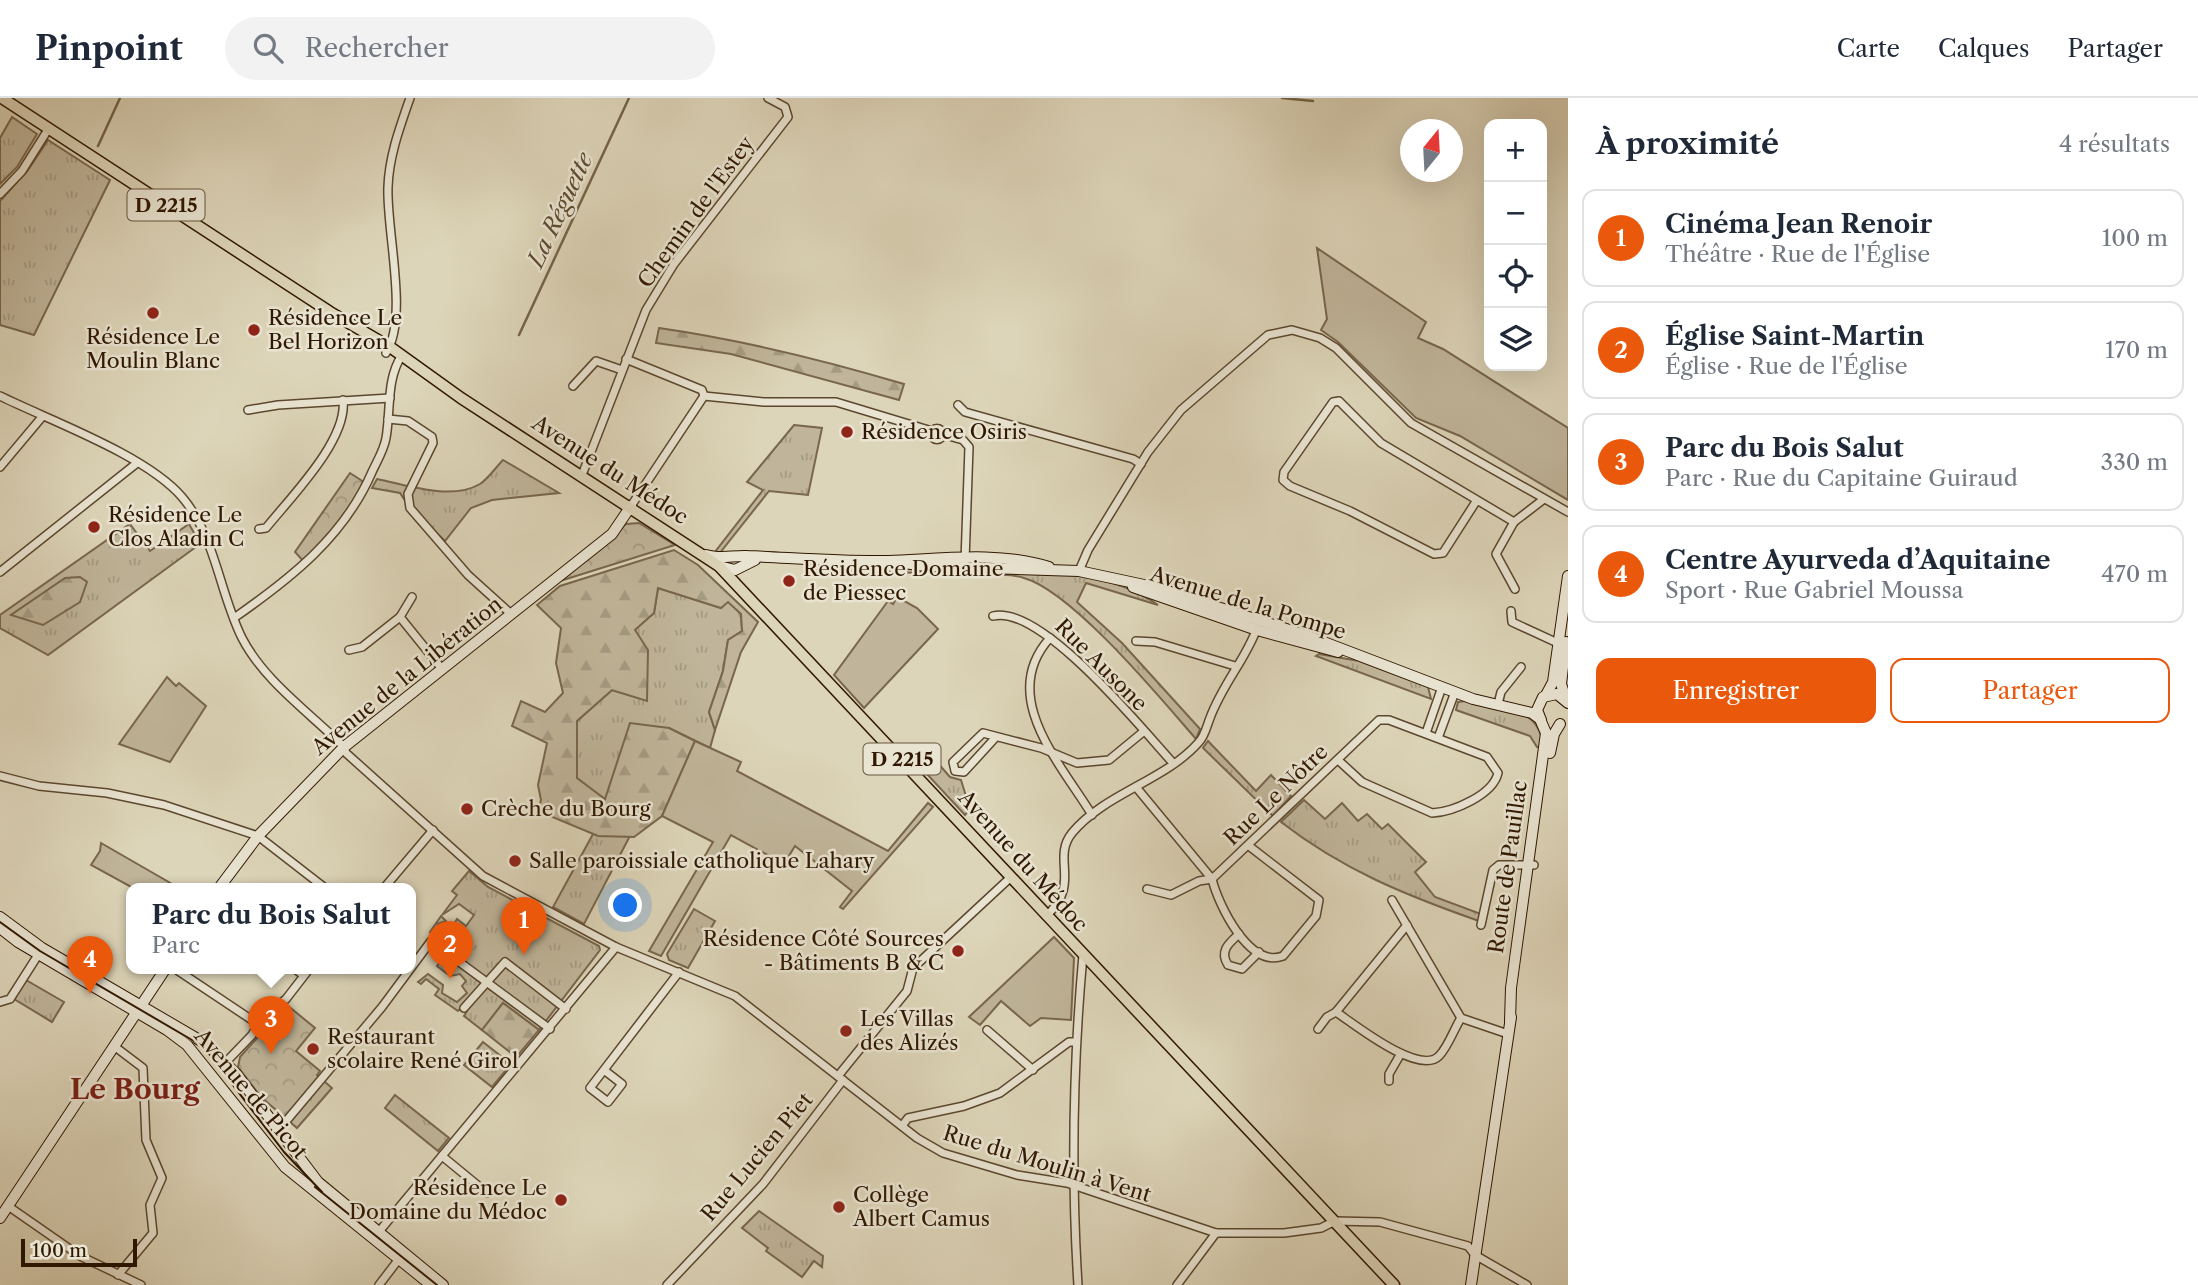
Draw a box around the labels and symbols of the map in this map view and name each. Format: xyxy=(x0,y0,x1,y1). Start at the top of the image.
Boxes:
north arrow xyxy=(1400,119,1463,182)
street label: Chemin de l'Estey xyxy=(632,131,759,292)
water label: La Réguette xyxy=(520,147,599,274)
road number: D 2215 xyxy=(128,190,204,220)
marker: Résidence Le Moulin Blanc xyxy=(145,305,161,321)
place label: Résidence Le Bel Horizon xyxy=(268,305,402,354)
marker: Résidence Le Bel Horizon xyxy=(246,322,262,338)
place label: Résidence Le Moulin Blanc xyxy=(86,324,220,373)
street label: Avenue du Médoc xyxy=(527,409,693,529)
place label: Résidence Osiris xyxy=(861,419,1027,444)
marker: Résidence Osiris xyxy=(839,424,855,440)
place label: Résidence Le Clos Aladin C xyxy=(108,502,244,551)
marker: Résidence Le Clos Aladin C xyxy=(86,519,102,535)
place label: Résidence Domaine de Piessec xyxy=(803,556,1003,605)
street label: Avenue de la Pompe xyxy=(1146,561,1349,644)
marker: Résidence Domaine de Piessec xyxy=(781,573,797,589)
street label: Avenue de la Libération xyxy=(306,591,507,761)
street label: Rue Ausone xyxy=(1050,613,1153,716)
street label: Rue Le Nôtre xyxy=(1219,739,1333,850)
road number: D 2215 xyxy=(864,744,940,774)
street label: Route de Pauillac xyxy=(1483,779,1532,955)
street label: Avenue du Médoc xyxy=(953,784,1093,936)
place label: Crèche du Bourg xyxy=(481,796,652,821)
marker: Crèche du Bourg xyxy=(459,801,475,817)
place label: Salle paroissiale catholique Lahary xyxy=(529,848,875,873)
marker: Salle paroissiale catholique Lahary xyxy=(507,853,523,869)
your location xyxy=(608,888,642,922)
pin: 1 xyxy=(501,897,547,955)
pin: 2 xyxy=(427,921,473,979)
place label: Résidence Côté Sources - Bâtiments B & C xyxy=(703,926,944,975)
pin: 4 xyxy=(67,936,113,994)
marker: Résidence Côté Sources - Bâtiments B & C xyxy=(950,943,966,959)
pin: 3 xyxy=(248,996,294,1054)
place label: Les Villas des Alizés xyxy=(860,1006,958,1055)
street label: Avenue de Picot xyxy=(189,1023,313,1164)
marker: Les Villas des Alizés xyxy=(838,1023,854,1039)
place label: Restaurant scolaire René Girol xyxy=(327,1024,518,1073)
marker: Restaurant scolaire René Girol xyxy=(305,1041,321,1057)
district label: Le Bourg xyxy=(70,1072,201,1106)
street label: Rue Lucien Piet xyxy=(696,1087,818,1226)
street label: Rue du Moulin à Vent xyxy=(940,1120,1155,1207)
place label: Résidence Le Domaine du Médoc xyxy=(349,1175,547,1224)
place label: Collège Albert Camus xyxy=(852,1182,990,1231)
marker: Résidence Le Domaine du Médoc xyxy=(553,1192,569,1208)
marker: Collège Albert Camus xyxy=(831,1199,847,1215)
scale bar xyxy=(21,1236,136,1268)

